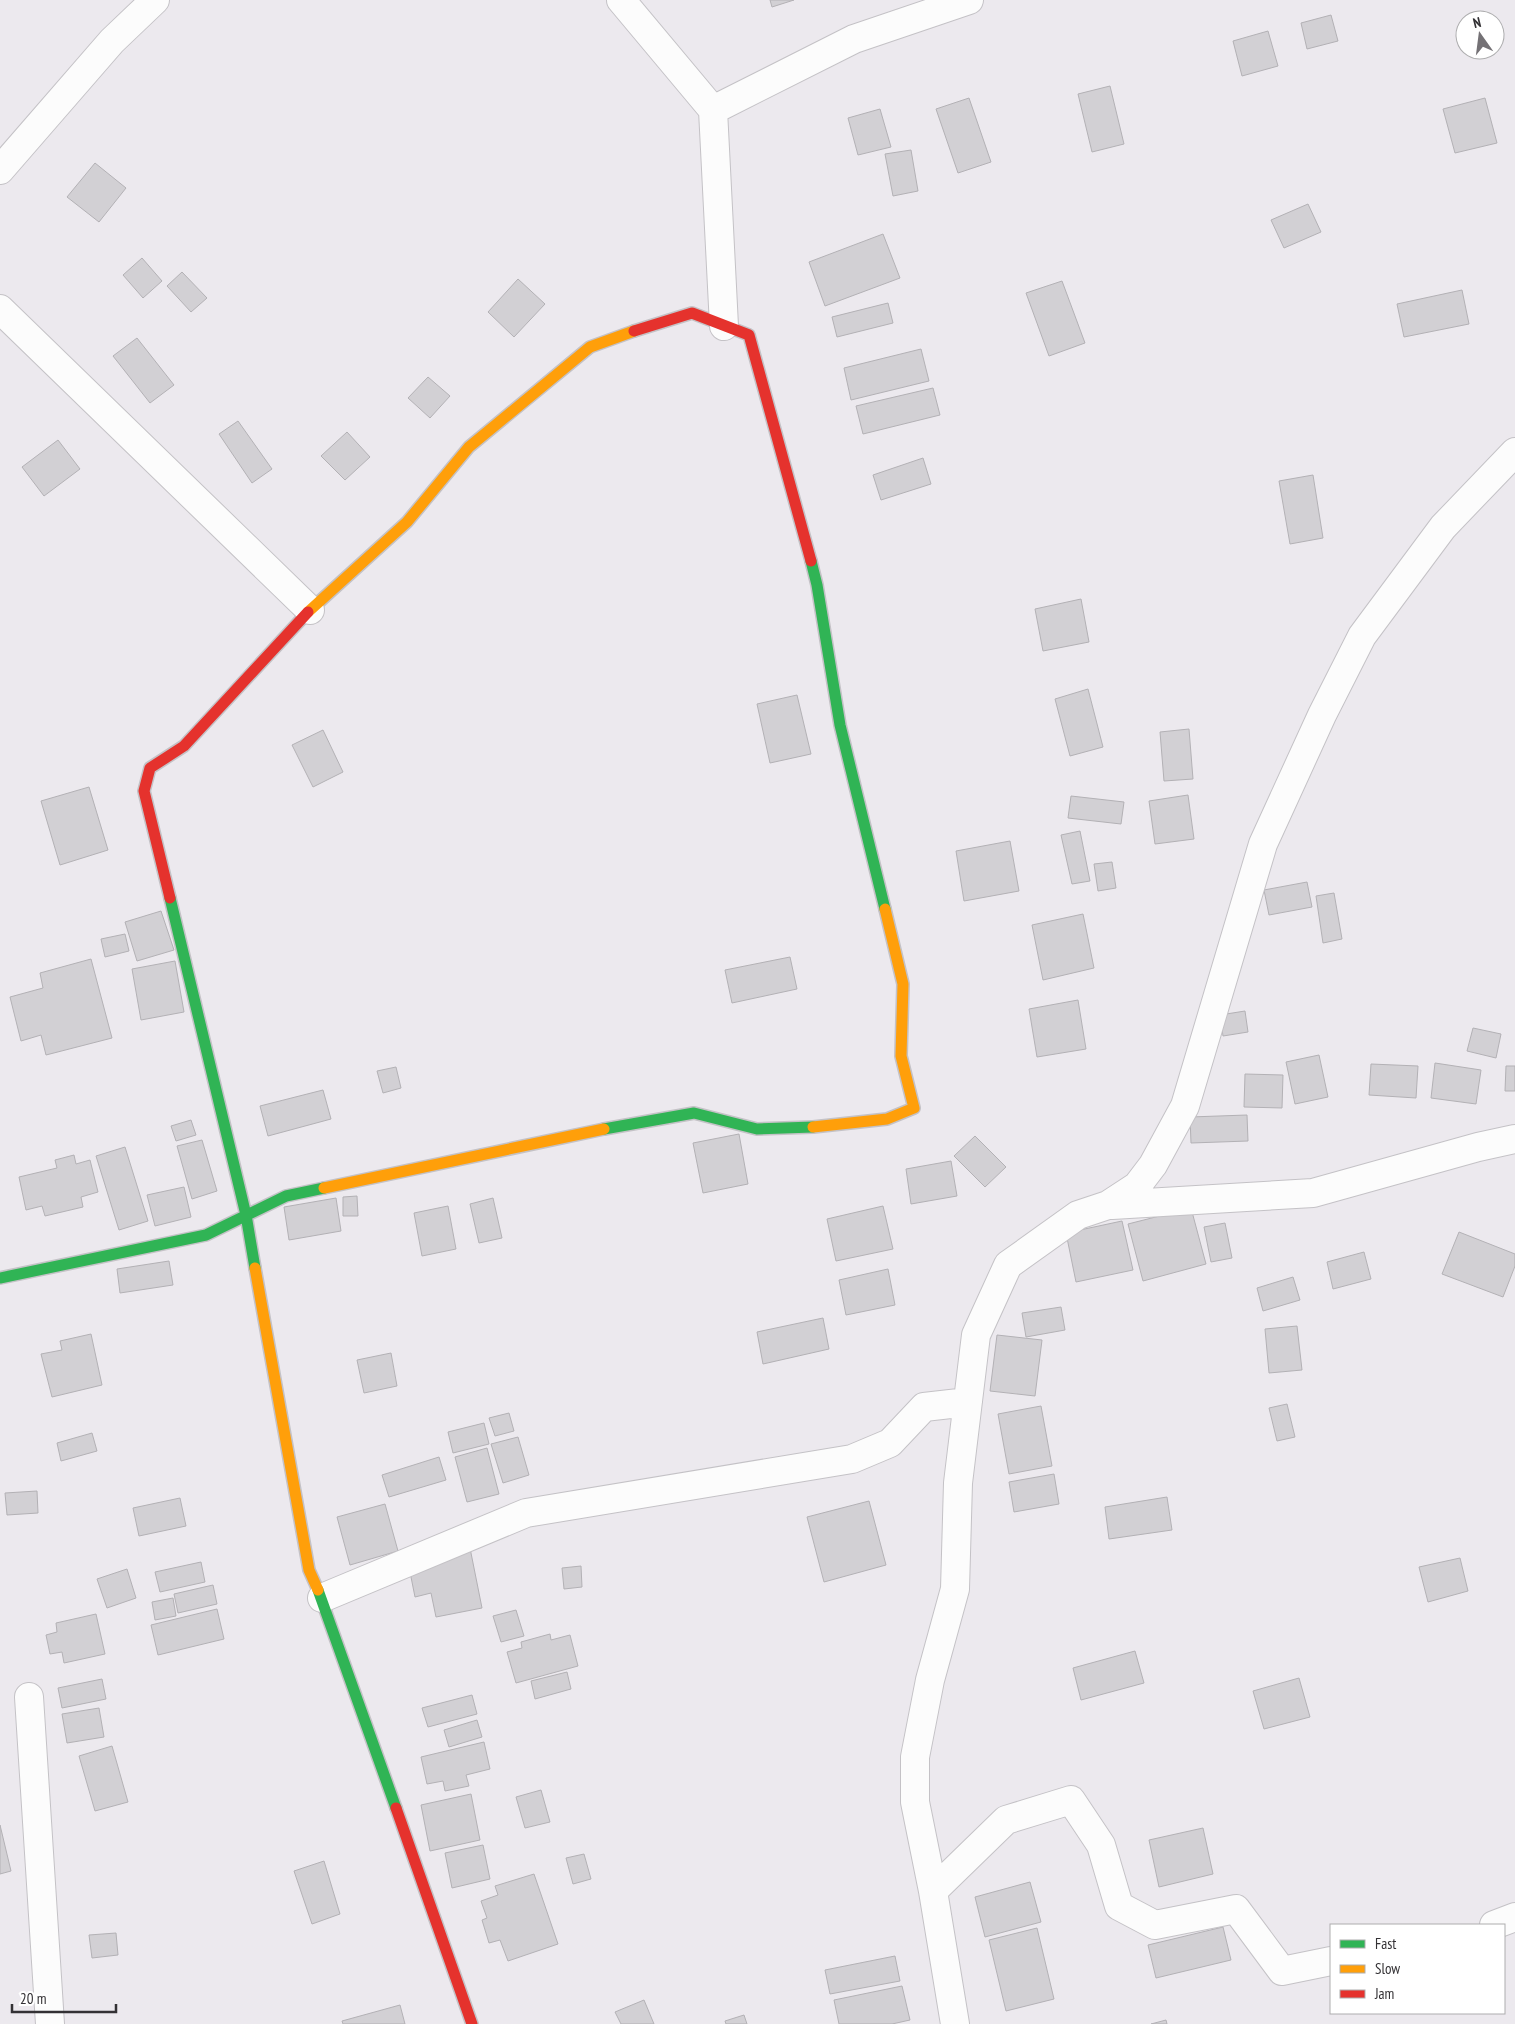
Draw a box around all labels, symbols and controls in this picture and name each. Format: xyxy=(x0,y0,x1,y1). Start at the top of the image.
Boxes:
north arrow xyxy=(1455,10,1505,60)
text: N xyxy=(1471,13,1483,32)
legend xyxy=(1330,1924,1505,2014)
text: Fast xyxy=(1375,1934,1396,1953)
text: Slow xyxy=(1375,1959,1400,1978)
scale bar xyxy=(12,1982,116,2014)
text: Jam xyxy=(1374,1984,1394,2003)
text: 20 m xyxy=(20,1989,46,2008)

